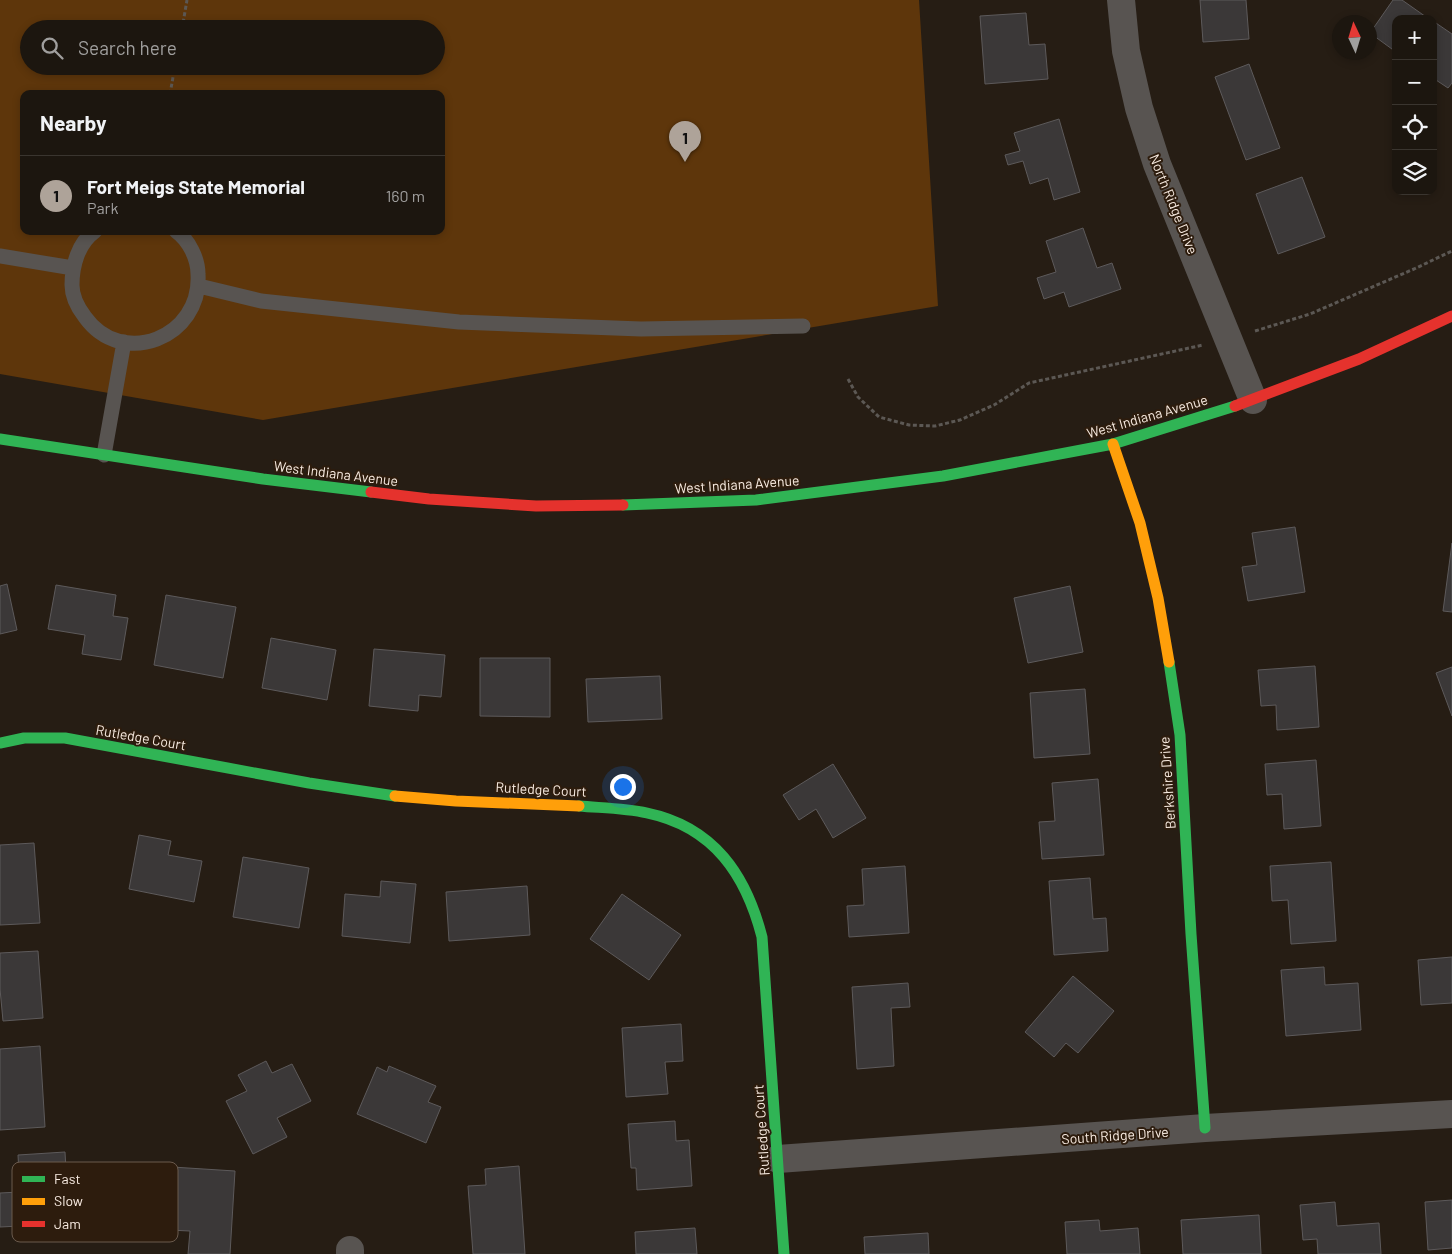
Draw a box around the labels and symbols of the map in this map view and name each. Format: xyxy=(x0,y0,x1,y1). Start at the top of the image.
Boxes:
north arrow xyxy=(1332,15,1377,60)
pin: 1 xyxy=(669,121,701,162)
street label: North Ridge Drive xyxy=(1146,151,1202,257)
street label: West Indiana Avenue xyxy=(1085,391,1209,441)
street label: West Indiana Avenue xyxy=(273,457,399,489)
street label: West Indiana Avenue xyxy=(674,471,800,497)
street label: Rutledge Court xyxy=(95,721,187,753)
street label: Berkshire Drive xyxy=(1155,736,1179,830)
your location xyxy=(610,774,636,800)
street label: Rutledge Court xyxy=(495,778,587,800)
street label: Rutledge Court xyxy=(749,1084,773,1176)
street label: South Ridge Drive xyxy=(1061,1123,1169,1147)
legend xyxy=(12,1162,178,1242)
text: Fast xyxy=(54,1170,80,1187)
text: Slow xyxy=(54,1192,83,1209)
text: Jam xyxy=(54,1215,81,1232)

